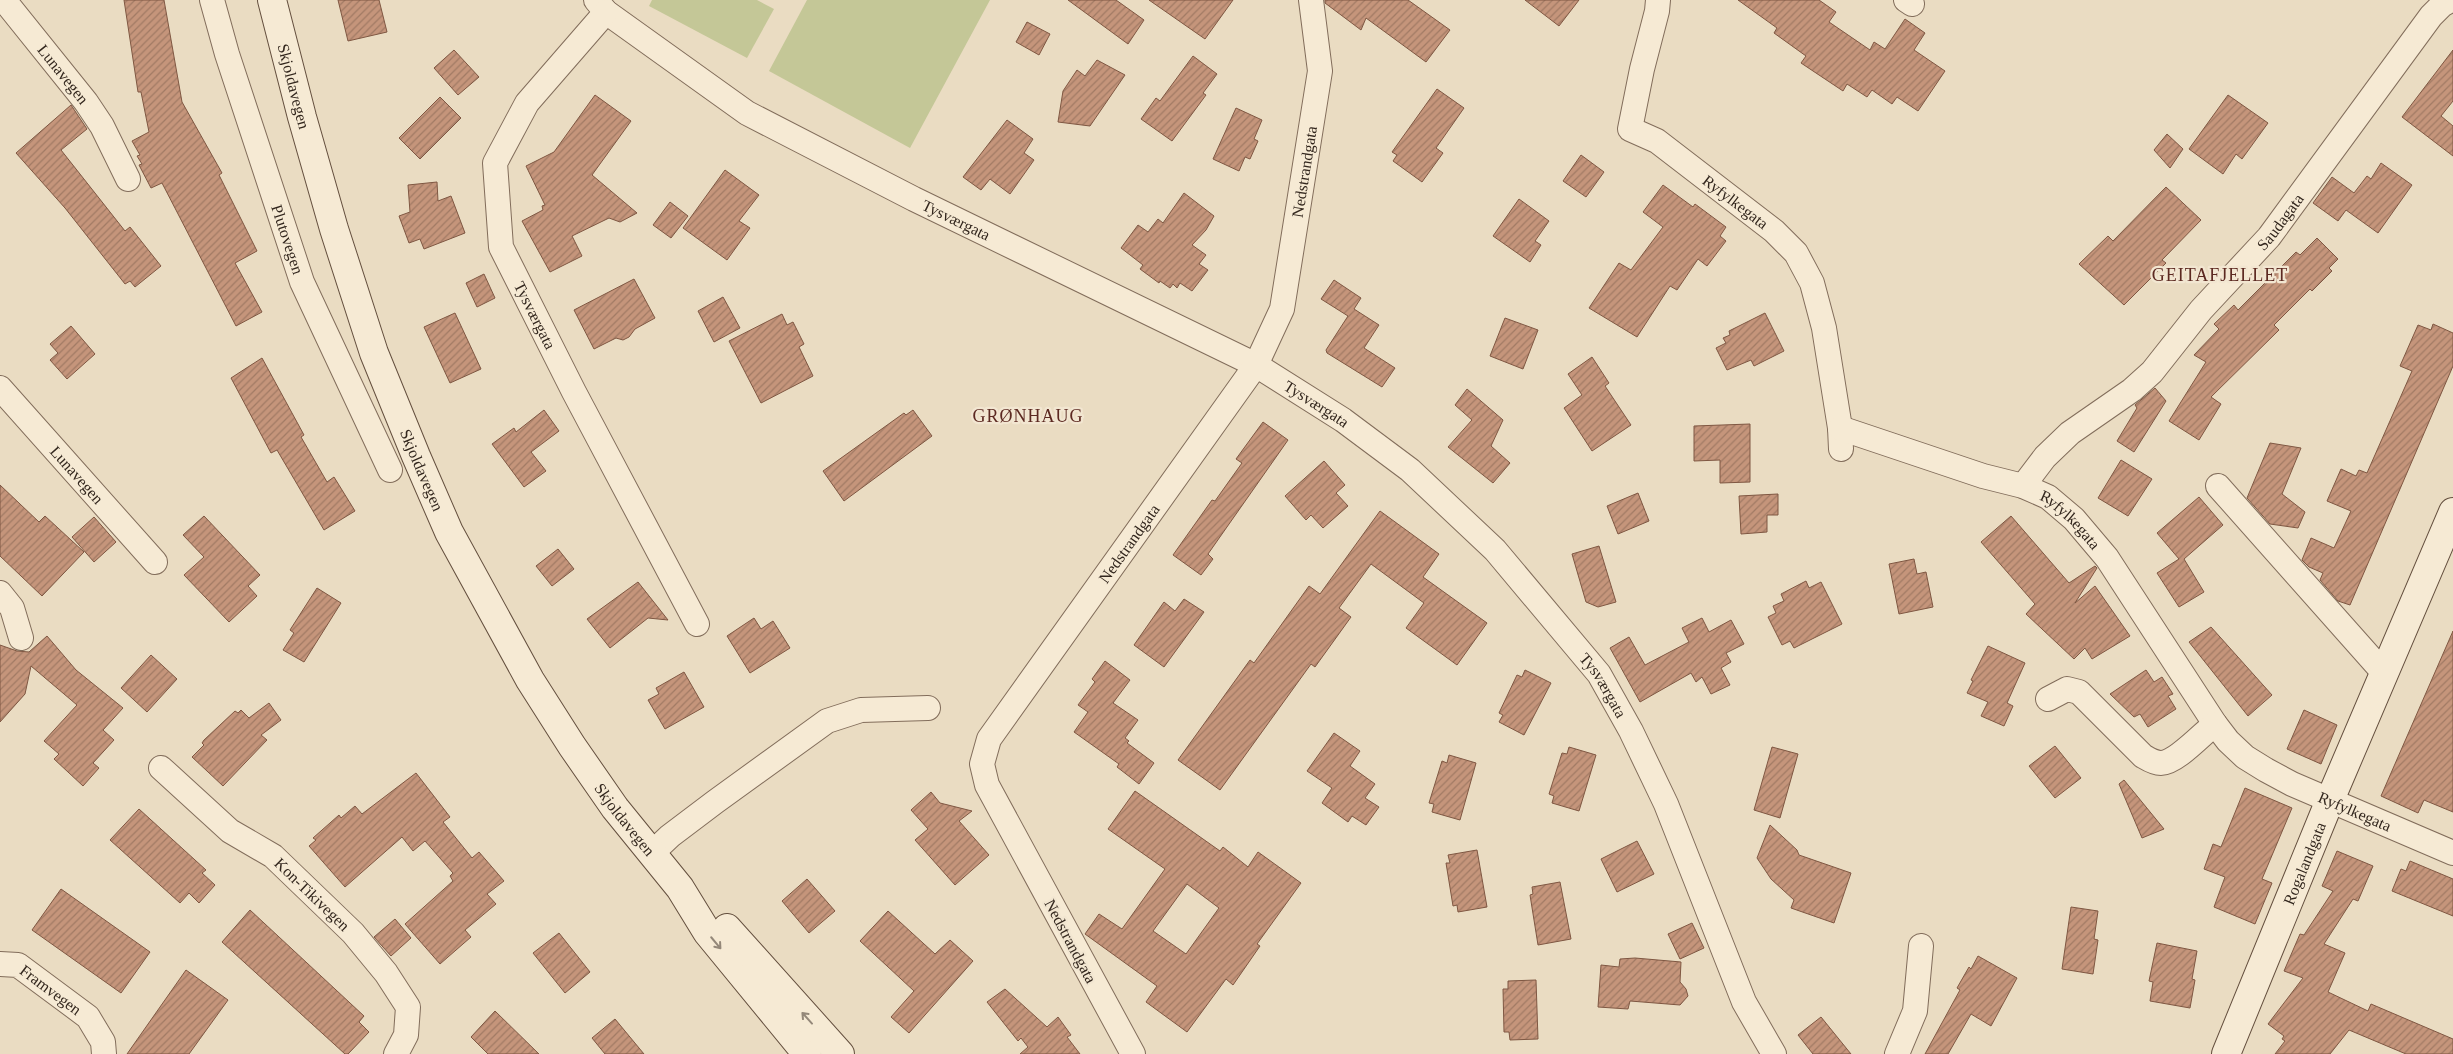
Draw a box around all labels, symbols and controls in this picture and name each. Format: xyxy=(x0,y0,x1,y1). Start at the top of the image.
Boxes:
street label: Lunavegen xyxy=(34,41,92,107)
street label: Skjoldavegen xyxy=(275,42,313,131)
street label: Nedstrandgata xyxy=(1289,125,1320,219)
street label: Ryfylkegata xyxy=(1699,172,1771,232)
street label: Saudagata xyxy=(2254,191,2307,253)
street label: Tysværgata xyxy=(919,196,993,244)
street label: Plutovegen xyxy=(268,202,307,276)
district label: GEITAFJELLET xyxy=(2152,265,2288,285)
street label: Tysværgata xyxy=(511,279,559,352)
street label: Tysværgata xyxy=(1281,377,1352,431)
district label: GRØNHAUG xyxy=(973,406,1084,426)
street label: Skjoldavegen xyxy=(397,427,447,513)
street label: Lunavegen xyxy=(47,443,107,507)
street label: Ryfylkegata xyxy=(2038,487,2104,553)
street label: Nedstrandgata xyxy=(1095,501,1163,586)
street label: Tysværgata xyxy=(1576,650,1630,721)
street label: Skjoldavegen xyxy=(591,780,658,859)
street label: Ryfylkegata xyxy=(2316,788,2394,835)
street label: Rogalandgata xyxy=(2280,820,2329,907)
street label: Kon-Tikivegen xyxy=(271,855,353,934)
street label: Nedstrandgata xyxy=(1040,896,1100,986)
one-way arrow xyxy=(711,937,722,950)
street label: Framvegen xyxy=(17,962,85,1018)
one-way arrow xyxy=(801,1011,813,1024)

